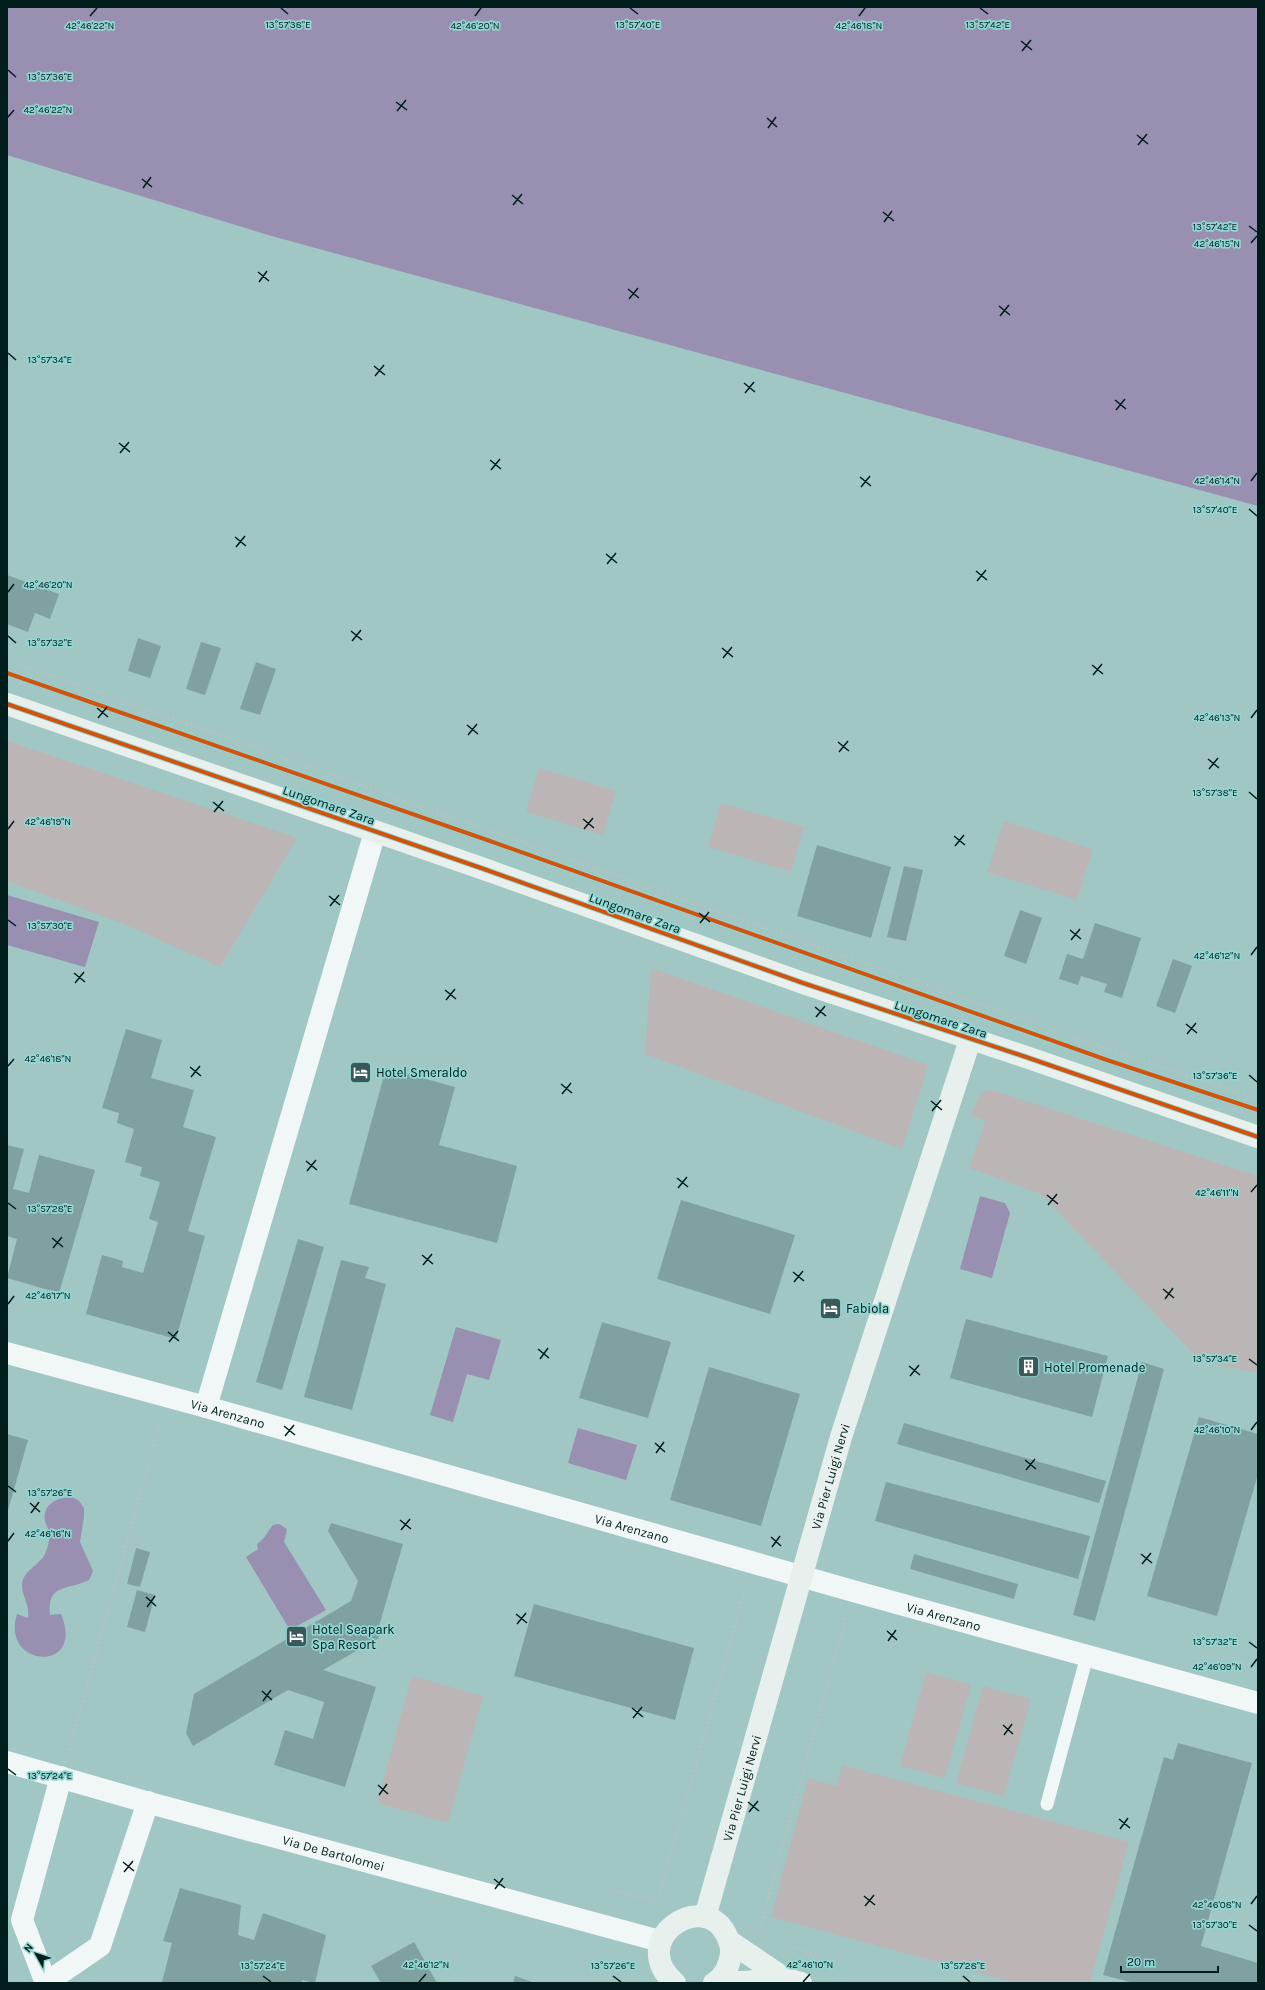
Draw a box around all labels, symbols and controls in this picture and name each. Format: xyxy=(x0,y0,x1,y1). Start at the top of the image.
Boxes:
text: 13°57'38"E xyxy=(265,19,311,31)
text: 13°57'40"E xyxy=(616,19,660,31)
text: 13°57'42"E xyxy=(966,19,1010,31)
text: 42°46'22"N xyxy=(66,20,114,32)
text: 42°46'20"N xyxy=(450,20,500,32)
text: 42°46'18"N xyxy=(836,20,882,32)
text: 13°57'36"E xyxy=(28,71,72,83)
text: 42°46'22"N xyxy=(24,104,72,116)
text: 13°57'42"E xyxy=(1193,221,1237,233)
text: 42°46'15"N xyxy=(1194,238,1240,250)
text: 13°57'34"E xyxy=(28,354,72,366)
text: 42°46'14"N xyxy=(1194,475,1240,487)
text: 13°57'40"E xyxy=(1193,504,1237,516)
text: 42°46'20"N xyxy=(23,579,73,591)
text: 13°57'32"E xyxy=(28,637,72,649)
text: 42°46'13"N xyxy=(1194,712,1240,724)
street label: Lungomare Zara xyxy=(281,782,377,828)
text: 13°57'38"E xyxy=(1192,787,1238,799)
text: 42°46'19"N xyxy=(25,816,71,828)
street label: Lungomare Zara xyxy=(587,889,683,937)
text: 13°57'30"E xyxy=(28,920,72,932)
text: 42°46'12"N xyxy=(1194,950,1240,962)
street label: Lungomare Zara xyxy=(893,997,989,1041)
text: 42°46'18"N xyxy=(25,1053,71,1065)
hotel icon: Hotel Smeraldo xyxy=(347,1059,373,1085)
place label: Hotel Smeraldo xyxy=(376,1065,467,1080)
text: 13°57'36"E xyxy=(1193,1070,1237,1082)
text: 42°46'11"N xyxy=(1195,1187,1239,1199)
text: 13°57'28"E xyxy=(28,1203,72,1215)
text: 42°46'17"N xyxy=(25,1290,71,1302)
hotel icon: Fabiola xyxy=(818,1295,844,1321)
place label: Fabiola xyxy=(846,1301,889,1316)
text: 13°57'34"E xyxy=(1193,1353,1237,1365)
building icon: Hotel Promenade xyxy=(1016,1354,1042,1380)
place label: Hotel Promenade xyxy=(1044,1360,1146,1375)
street label: Via Arenzano xyxy=(189,1396,267,1431)
street label: Via Pier Luigi Nervi xyxy=(808,1421,852,1531)
text: 42°46'10"N xyxy=(1194,1424,1240,1436)
text: 13°57'26"E xyxy=(28,1487,72,1499)
street label: Via Arenzano xyxy=(593,1510,671,1546)
text: 42°46'16"N xyxy=(25,1528,71,1540)
street label: Via Arenzano xyxy=(905,1599,983,1634)
place label: Hotel Seapark Spa Resort xyxy=(312,1622,395,1652)
hotel icon: Hotel Seapark Spa Resort xyxy=(284,1623,310,1649)
text: 13°57'32"E xyxy=(1193,1636,1237,1648)
text: 42°46'09"N xyxy=(1192,1661,1242,1673)
street label: Via Pier Luigi Nervi xyxy=(719,1733,764,1843)
text: 13°57'24"E xyxy=(28,1770,72,1782)
street label: Via De Bartolomei xyxy=(281,1832,386,1874)
text: 42°46'08"N xyxy=(1192,1899,1242,1911)
text: 13°57'30"E xyxy=(1193,1919,1237,1931)
north arrow xyxy=(16,1934,56,1974)
text: N xyxy=(21,1941,36,1955)
scale bar xyxy=(1121,1948,1218,1974)
text: 20 m xyxy=(1127,1955,1155,1969)
text: 42°46'12"N xyxy=(403,1959,449,1971)
text: 42°46'10"N xyxy=(787,1959,833,1971)
text: 13°57'24"E xyxy=(241,1960,285,1972)
text: 13°57'26"E xyxy=(591,1960,635,1972)
text: 13°57'28"E xyxy=(941,1960,985,1972)

